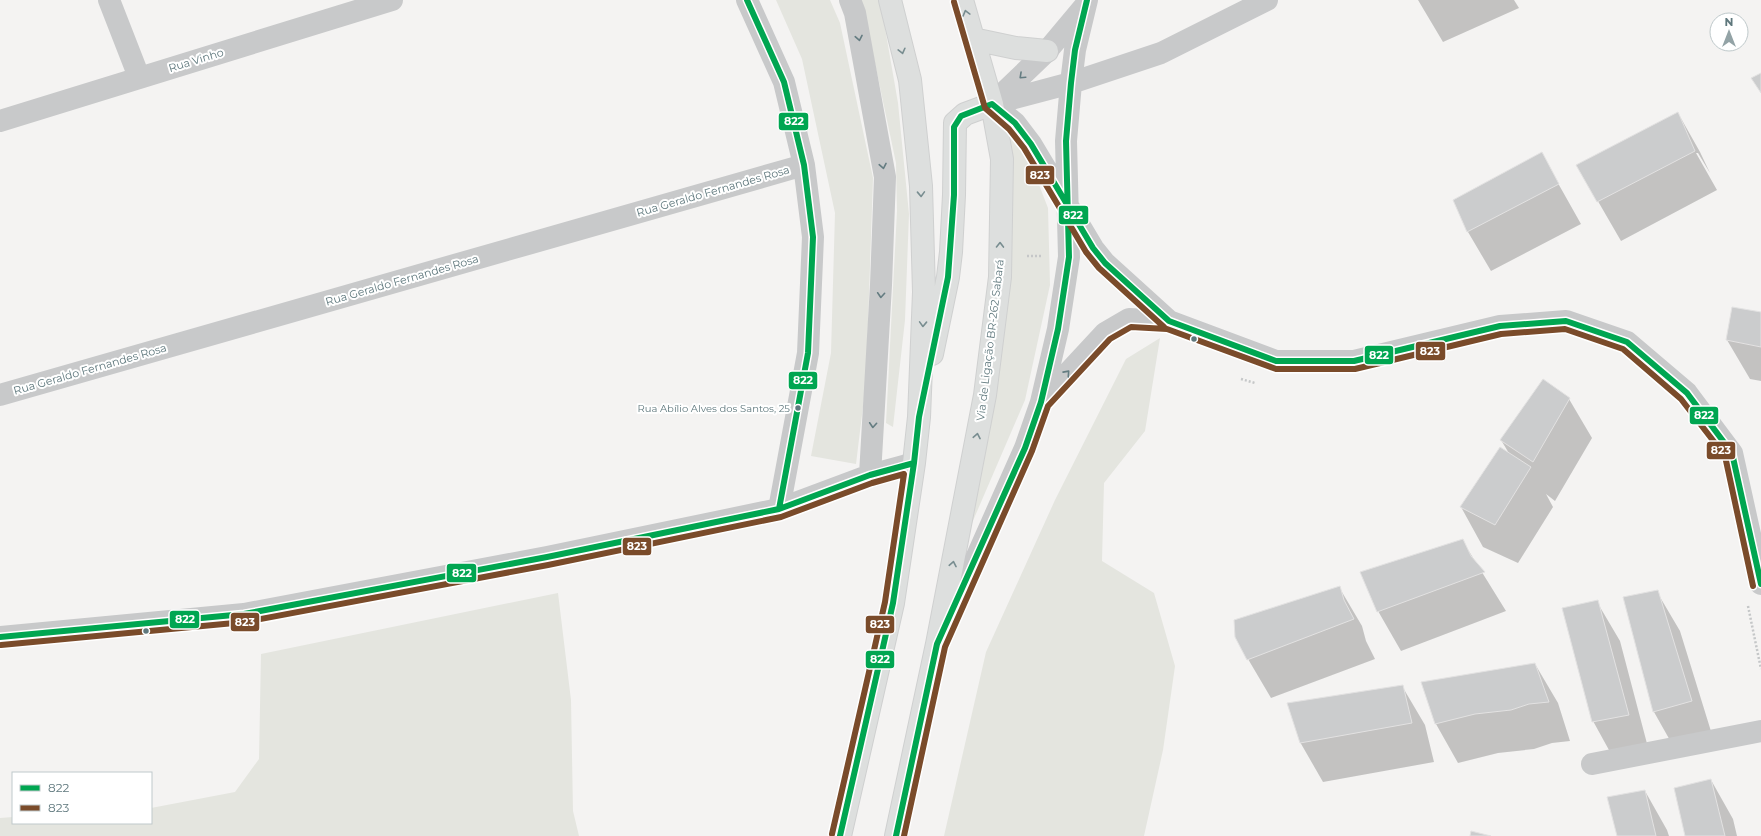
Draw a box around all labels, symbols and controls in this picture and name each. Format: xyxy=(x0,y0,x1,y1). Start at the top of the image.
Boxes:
one-way arrow xyxy=(962,10,971,17)
north arrow xyxy=(1709,12,1749,52)
text: N xyxy=(1725,15,1733,29)
one-way arrow xyxy=(854,35,863,41)
street label: Rua Vinho xyxy=(167,45,225,75)
one-way arrow xyxy=(898,48,906,55)
one-way arrow xyxy=(1019,71,1027,79)
line badge: 822 xyxy=(778,112,809,131)
text: 822 xyxy=(784,114,805,128)
street label: Rua Geraldo Fernandes Rosa xyxy=(635,162,791,220)
one-way arrow xyxy=(878,162,887,169)
line badge: 823 xyxy=(1025,165,1055,185)
text: 823 xyxy=(1030,168,1051,182)
one-way arrow xyxy=(917,191,925,197)
line badge: 822 xyxy=(1058,205,1089,225)
text: 822 xyxy=(1063,208,1084,222)
one-way arrow xyxy=(996,242,1004,248)
street label: Rua Geraldo Fernandes Rosa xyxy=(324,251,480,309)
street label: Via de Ligação BR-262 Sabará xyxy=(973,258,1007,422)
one-way arrow xyxy=(876,292,885,298)
one-way arrow xyxy=(918,321,927,327)
unlabelled marker xyxy=(1189,334,1199,344)
street label: Rua Geraldo Fernandes Rosa xyxy=(12,340,168,398)
line badge: 823 xyxy=(1415,341,1446,361)
text: 823 xyxy=(1420,344,1441,358)
line badge: 822 xyxy=(1364,345,1394,365)
text: 822 xyxy=(1369,348,1390,362)
one-way arrow xyxy=(1063,370,1070,378)
line badge: 822 xyxy=(788,371,818,390)
text: 822 xyxy=(793,373,814,387)
place label: Rua Abílio Alves dos Santos, 25 xyxy=(637,402,790,415)
marker: Rua Abílio Alves dos Santos, 25 xyxy=(793,403,803,413)
line badge: 822 xyxy=(1689,406,1719,425)
text: 822 xyxy=(1694,408,1715,422)
one-way arrow xyxy=(868,422,877,428)
one-way arrow xyxy=(972,433,981,440)
line badge: 823 xyxy=(1706,441,1736,460)
text: 823 xyxy=(1711,443,1732,457)
line badge: 823 xyxy=(622,537,652,556)
text: 823 xyxy=(627,539,648,553)
one-way arrow xyxy=(948,561,956,567)
line badge: 822 xyxy=(446,563,477,583)
text: 822 xyxy=(452,566,473,580)
line badge: 822 xyxy=(169,610,200,629)
text: 822 xyxy=(175,612,196,626)
line badge: 823 xyxy=(230,612,260,632)
text: 823 xyxy=(235,615,256,629)
line badge: 823 xyxy=(865,615,895,634)
text: 823 xyxy=(870,617,891,631)
unlabelled marker xyxy=(141,626,151,636)
line badge: 822 xyxy=(865,650,895,669)
text: 822 xyxy=(870,652,891,666)
legend xyxy=(12,772,152,824)
text: 822 xyxy=(48,780,69,795)
text: 823 xyxy=(48,800,69,815)

